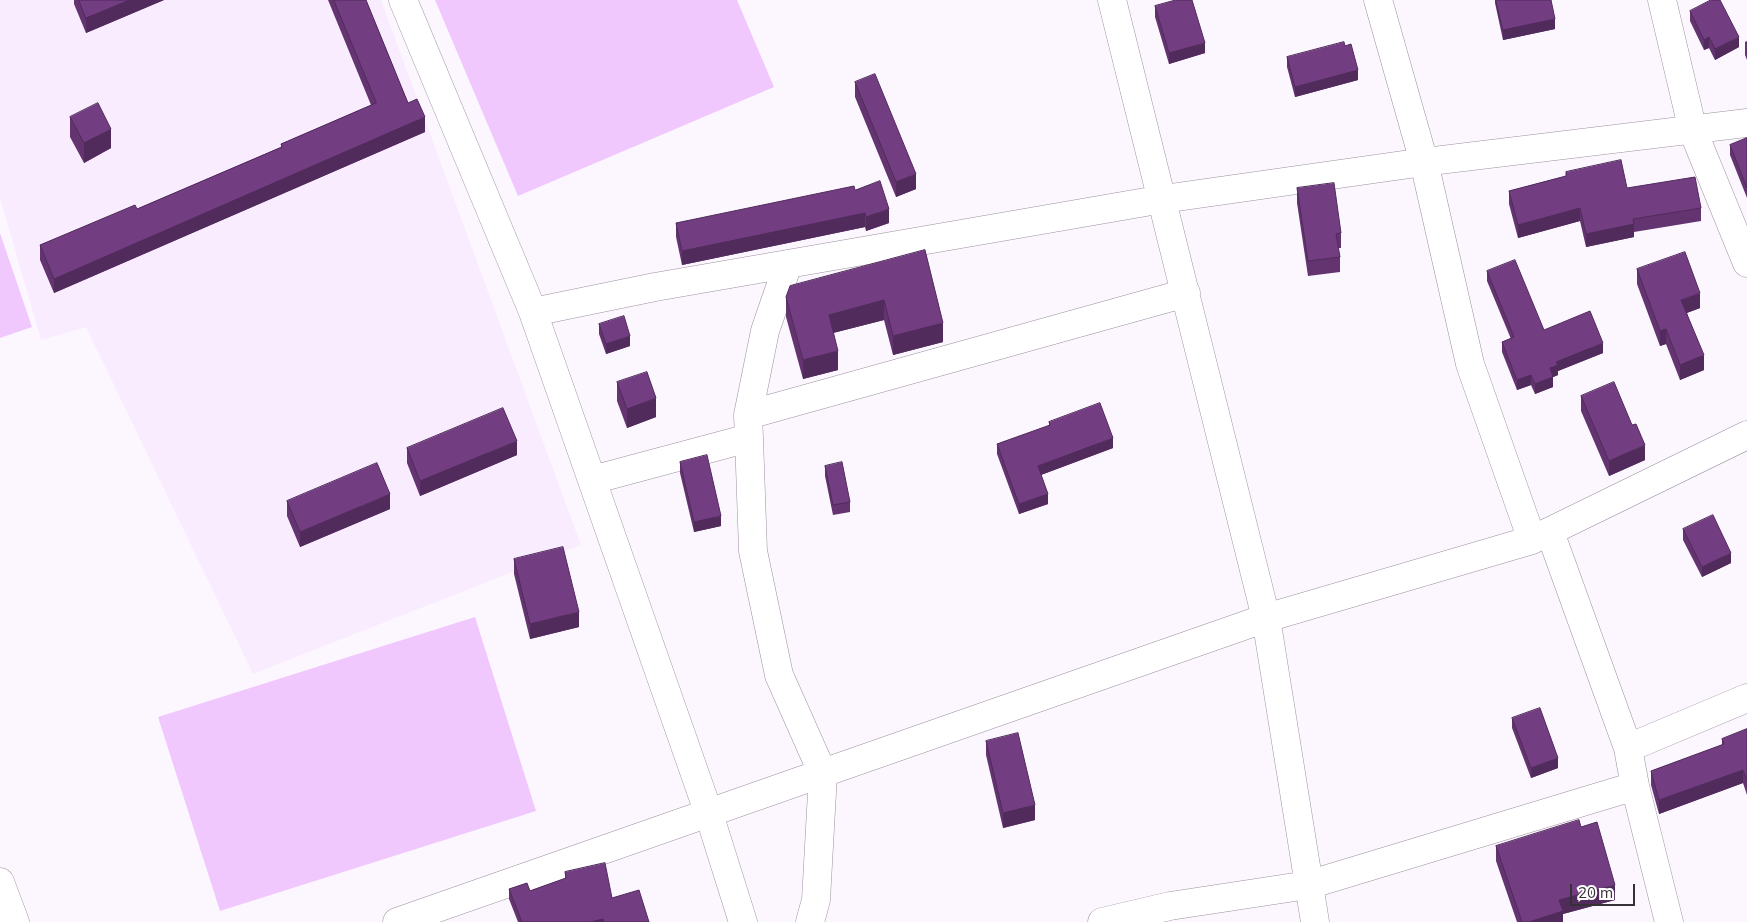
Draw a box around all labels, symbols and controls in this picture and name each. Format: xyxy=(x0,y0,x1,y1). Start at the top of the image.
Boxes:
scale bar xyxy=(1572,874,1637,906)
text: 20 m xyxy=(1578,883,1613,902)

